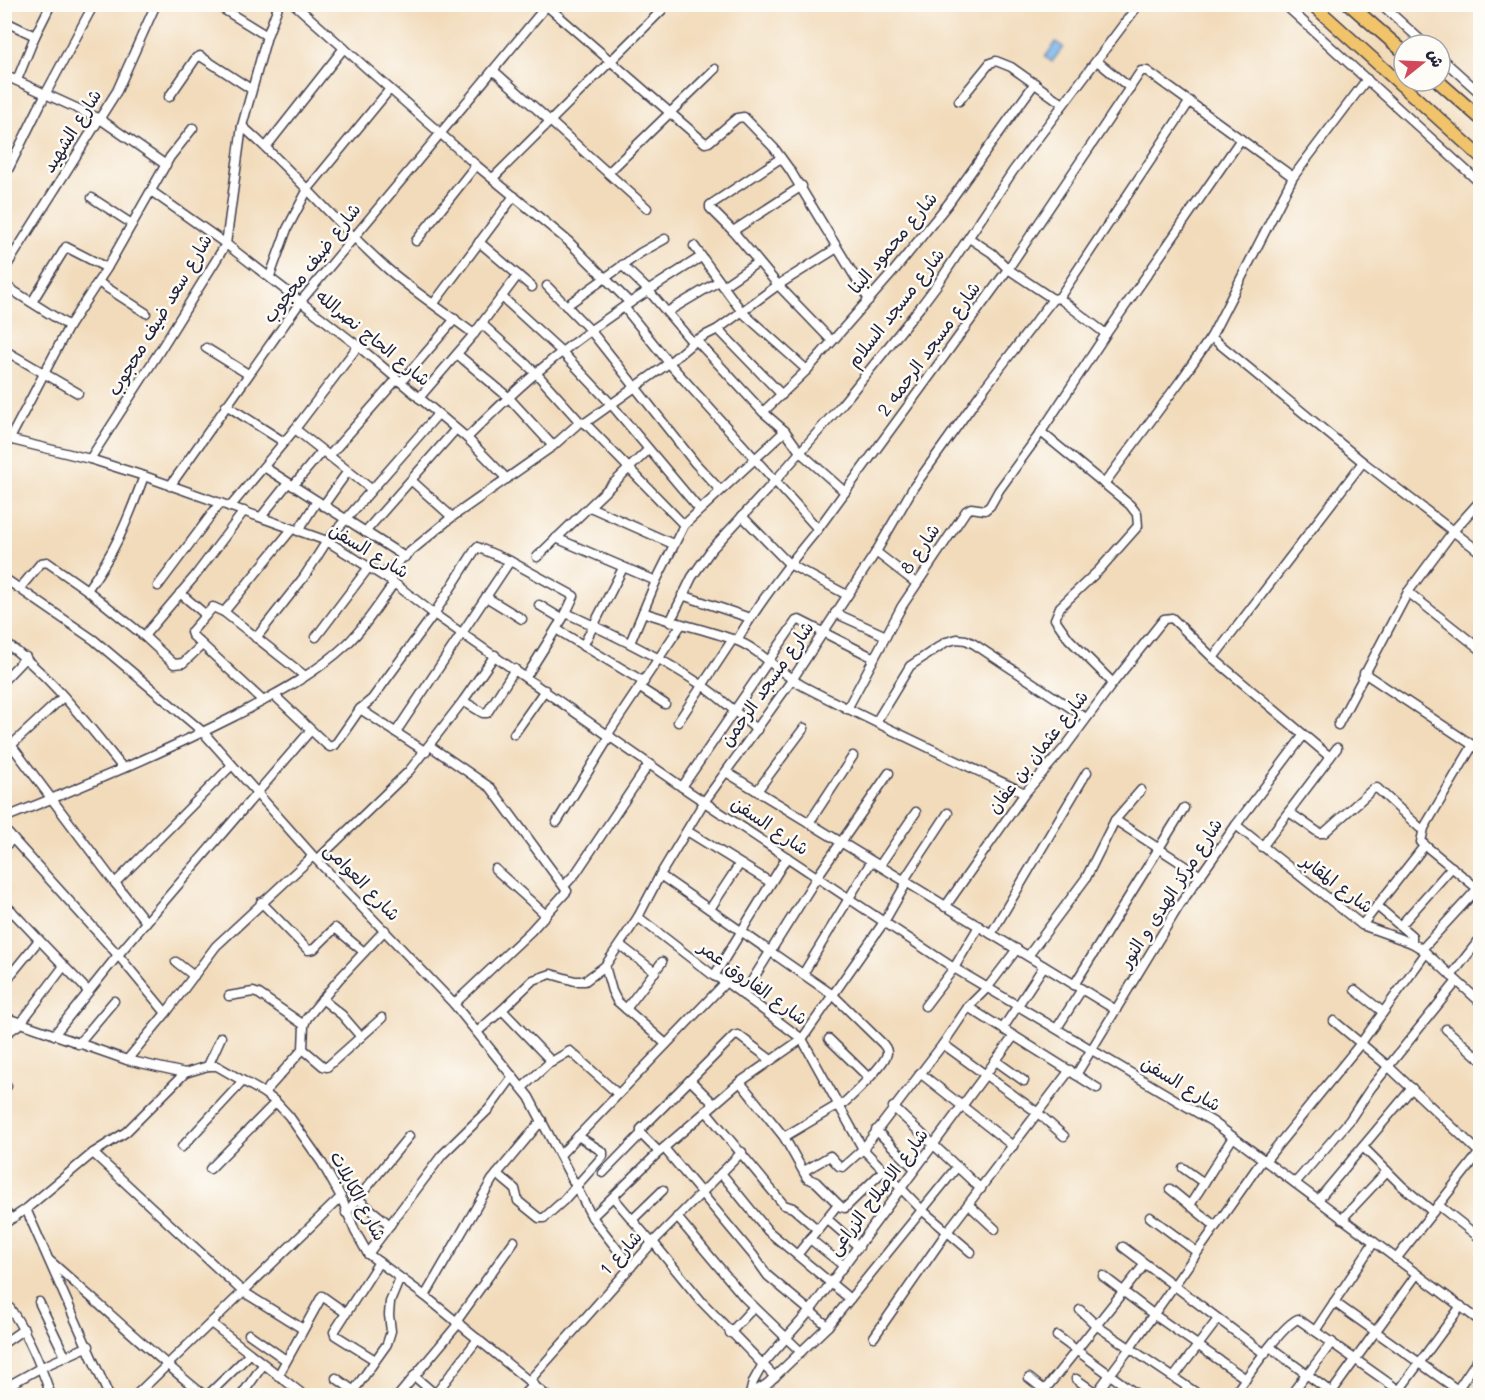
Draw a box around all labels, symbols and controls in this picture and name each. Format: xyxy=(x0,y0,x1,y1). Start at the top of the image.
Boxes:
north arrow xyxy=(1392,33,1452,93)
text: ش xyxy=(1424,47,1449,70)
street label: شارع الشهيد xyxy=(36,84,107,177)
street label: شارع محمود البنا xyxy=(843,186,943,299)
street label: شارع ضيف محجوب xyxy=(257,198,366,328)
street label: شارع سعد ضيف محجوب xyxy=(101,229,218,400)
street label: شارع مسجد السلام xyxy=(841,243,952,374)
street label: شارع مسجد الرحمه 2 xyxy=(871,276,986,421)
street label: شارع الحاج نصرالله xyxy=(311,284,436,392)
street label: شارع السفن xyxy=(325,517,414,584)
street label: شارع 8 xyxy=(894,519,945,579)
street label: شارع مسجد الرحمن xyxy=(714,616,819,752)
street label: شارع عثمان بن عفان xyxy=(981,685,1094,819)
street label: شارع السفن xyxy=(727,790,814,861)
street label: شارع مركز الهدى و النور xyxy=(1112,813,1228,974)
street label: شارع العوامى xyxy=(319,837,406,926)
street label: شارع المقابر xyxy=(1294,847,1379,919)
street label: شارع الفاروق عمر xyxy=(692,933,813,1031)
street label: شارع السفن xyxy=(1137,1050,1226,1117)
street label: شارع الاصلاح الزراعى xyxy=(822,1123,934,1260)
street label: شارع الكابلات xyxy=(324,1147,393,1245)
street label: شارع 1 xyxy=(594,1225,648,1281)

